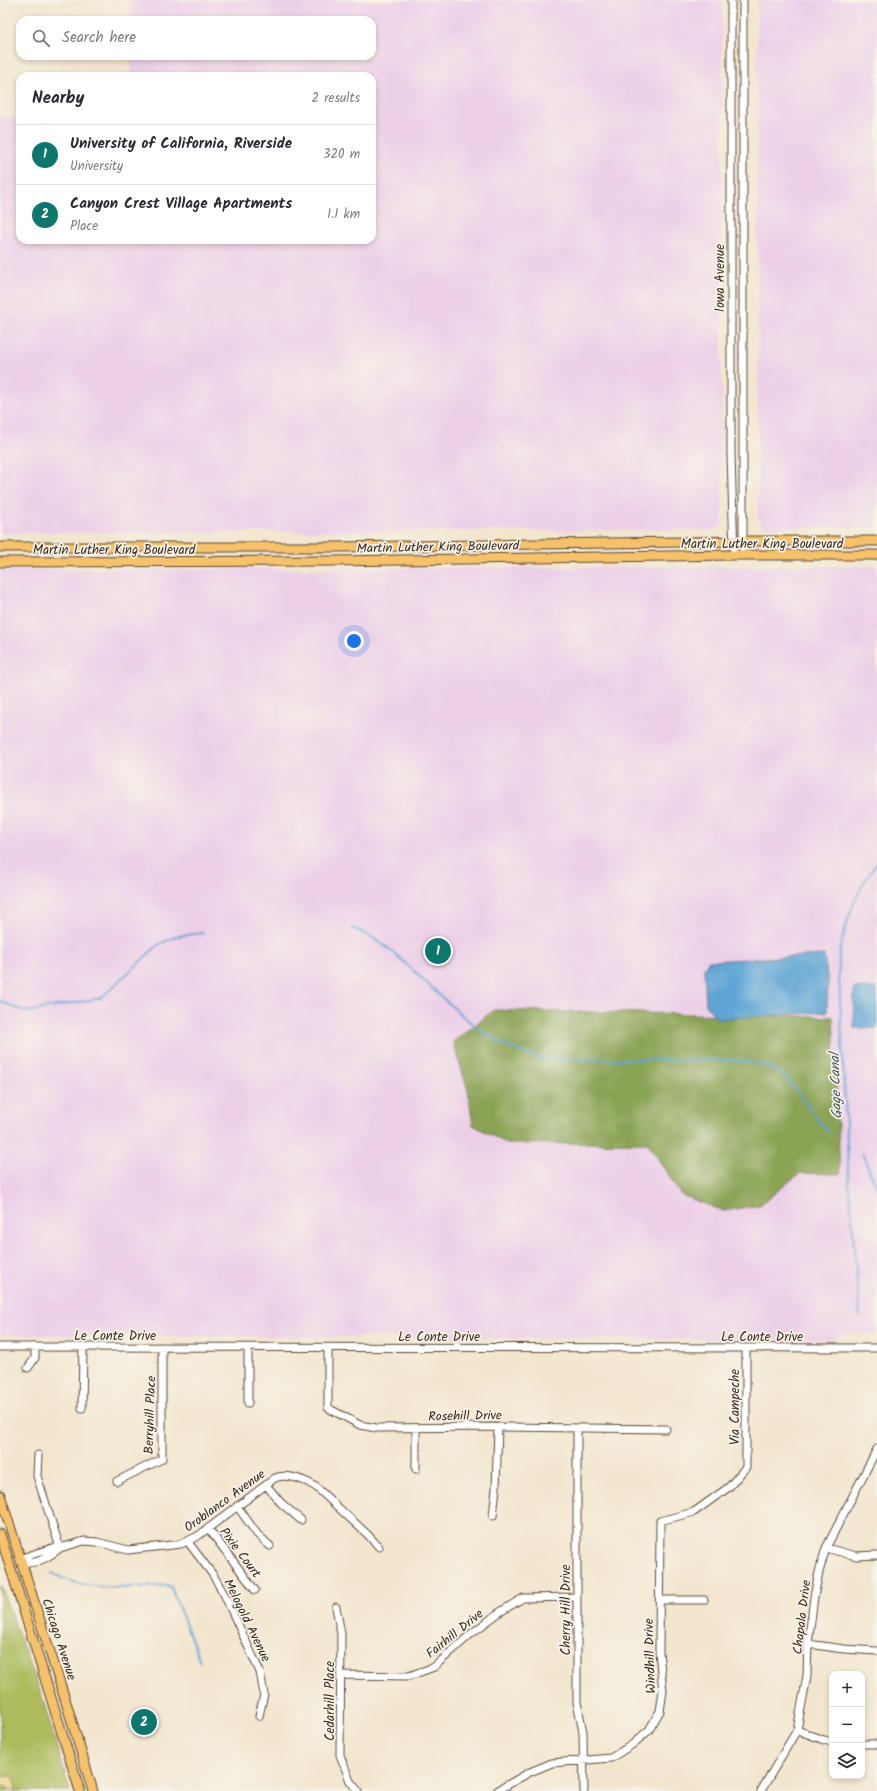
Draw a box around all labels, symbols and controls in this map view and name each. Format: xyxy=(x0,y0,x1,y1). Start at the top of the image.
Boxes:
search box xyxy=(16,16,376,60)
text: Search here xyxy=(62,26,136,50)
icon: search xyxy=(30,27,52,49)
text: Nearby xyxy=(32,85,84,112)
text: 2 results xyxy=(312,88,360,109)
text: University of California, Riverside xyxy=(70,132,292,156)
text: 1 xyxy=(43,144,47,165)
text: 320 m xyxy=(323,144,360,165)
text: University xyxy=(70,156,123,177)
text: Canyon Crest Village Apartments xyxy=(70,192,292,216)
text: 2 xyxy=(41,204,49,225)
text: 1.1 km xyxy=(327,204,360,225)
text: Place xyxy=(70,216,98,237)
street label: Iowa Avenue xyxy=(710,244,731,312)
street label: Martin Luther King Boulevard xyxy=(681,534,844,555)
street label: Martin Luther King Boulevard xyxy=(357,536,520,559)
street label: Martin Luther King Boulevard xyxy=(33,540,196,561)
your location xyxy=(344,631,364,651)
pin: 1 xyxy=(425,936,451,966)
water label: Gage Canal xyxy=(824,1050,848,1119)
street label: Le Conte Drive xyxy=(74,1326,156,1347)
street label: Le Conte Drive xyxy=(398,1327,480,1348)
street label: Le Conte Drive xyxy=(721,1327,803,1348)
street label: Via Campeche xyxy=(725,1369,746,1445)
street label: Berryhill Place xyxy=(139,1375,162,1455)
street label: Rosehill Drive xyxy=(428,1405,502,1428)
street label: Oroblanco Avenue xyxy=(180,1464,270,1538)
street label: Pixie Court xyxy=(214,1523,267,1584)
street label: Cherry Hill Drive xyxy=(556,1564,577,1656)
street label: Melogold Avenue xyxy=(217,1575,276,1666)
street label: Chapala Drive xyxy=(788,1579,817,1656)
street label: Chicago Avenue xyxy=(35,1596,82,1683)
street label: Fairhill Drive xyxy=(422,1604,488,1664)
street label: Windhill Drive xyxy=(639,1618,662,1694)
street label: Cedarhill Place xyxy=(320,1661,341,1741)
map controls xyxy=(829,1671,865,1779)
button: + xyxy=(829,1671,865,1707)
pin: 2 xyxy=(131,1707,157,1737)
button: − xyxy=(829,1707,865,1743)
button: layers xyxy=(829,1743,865,1779)

